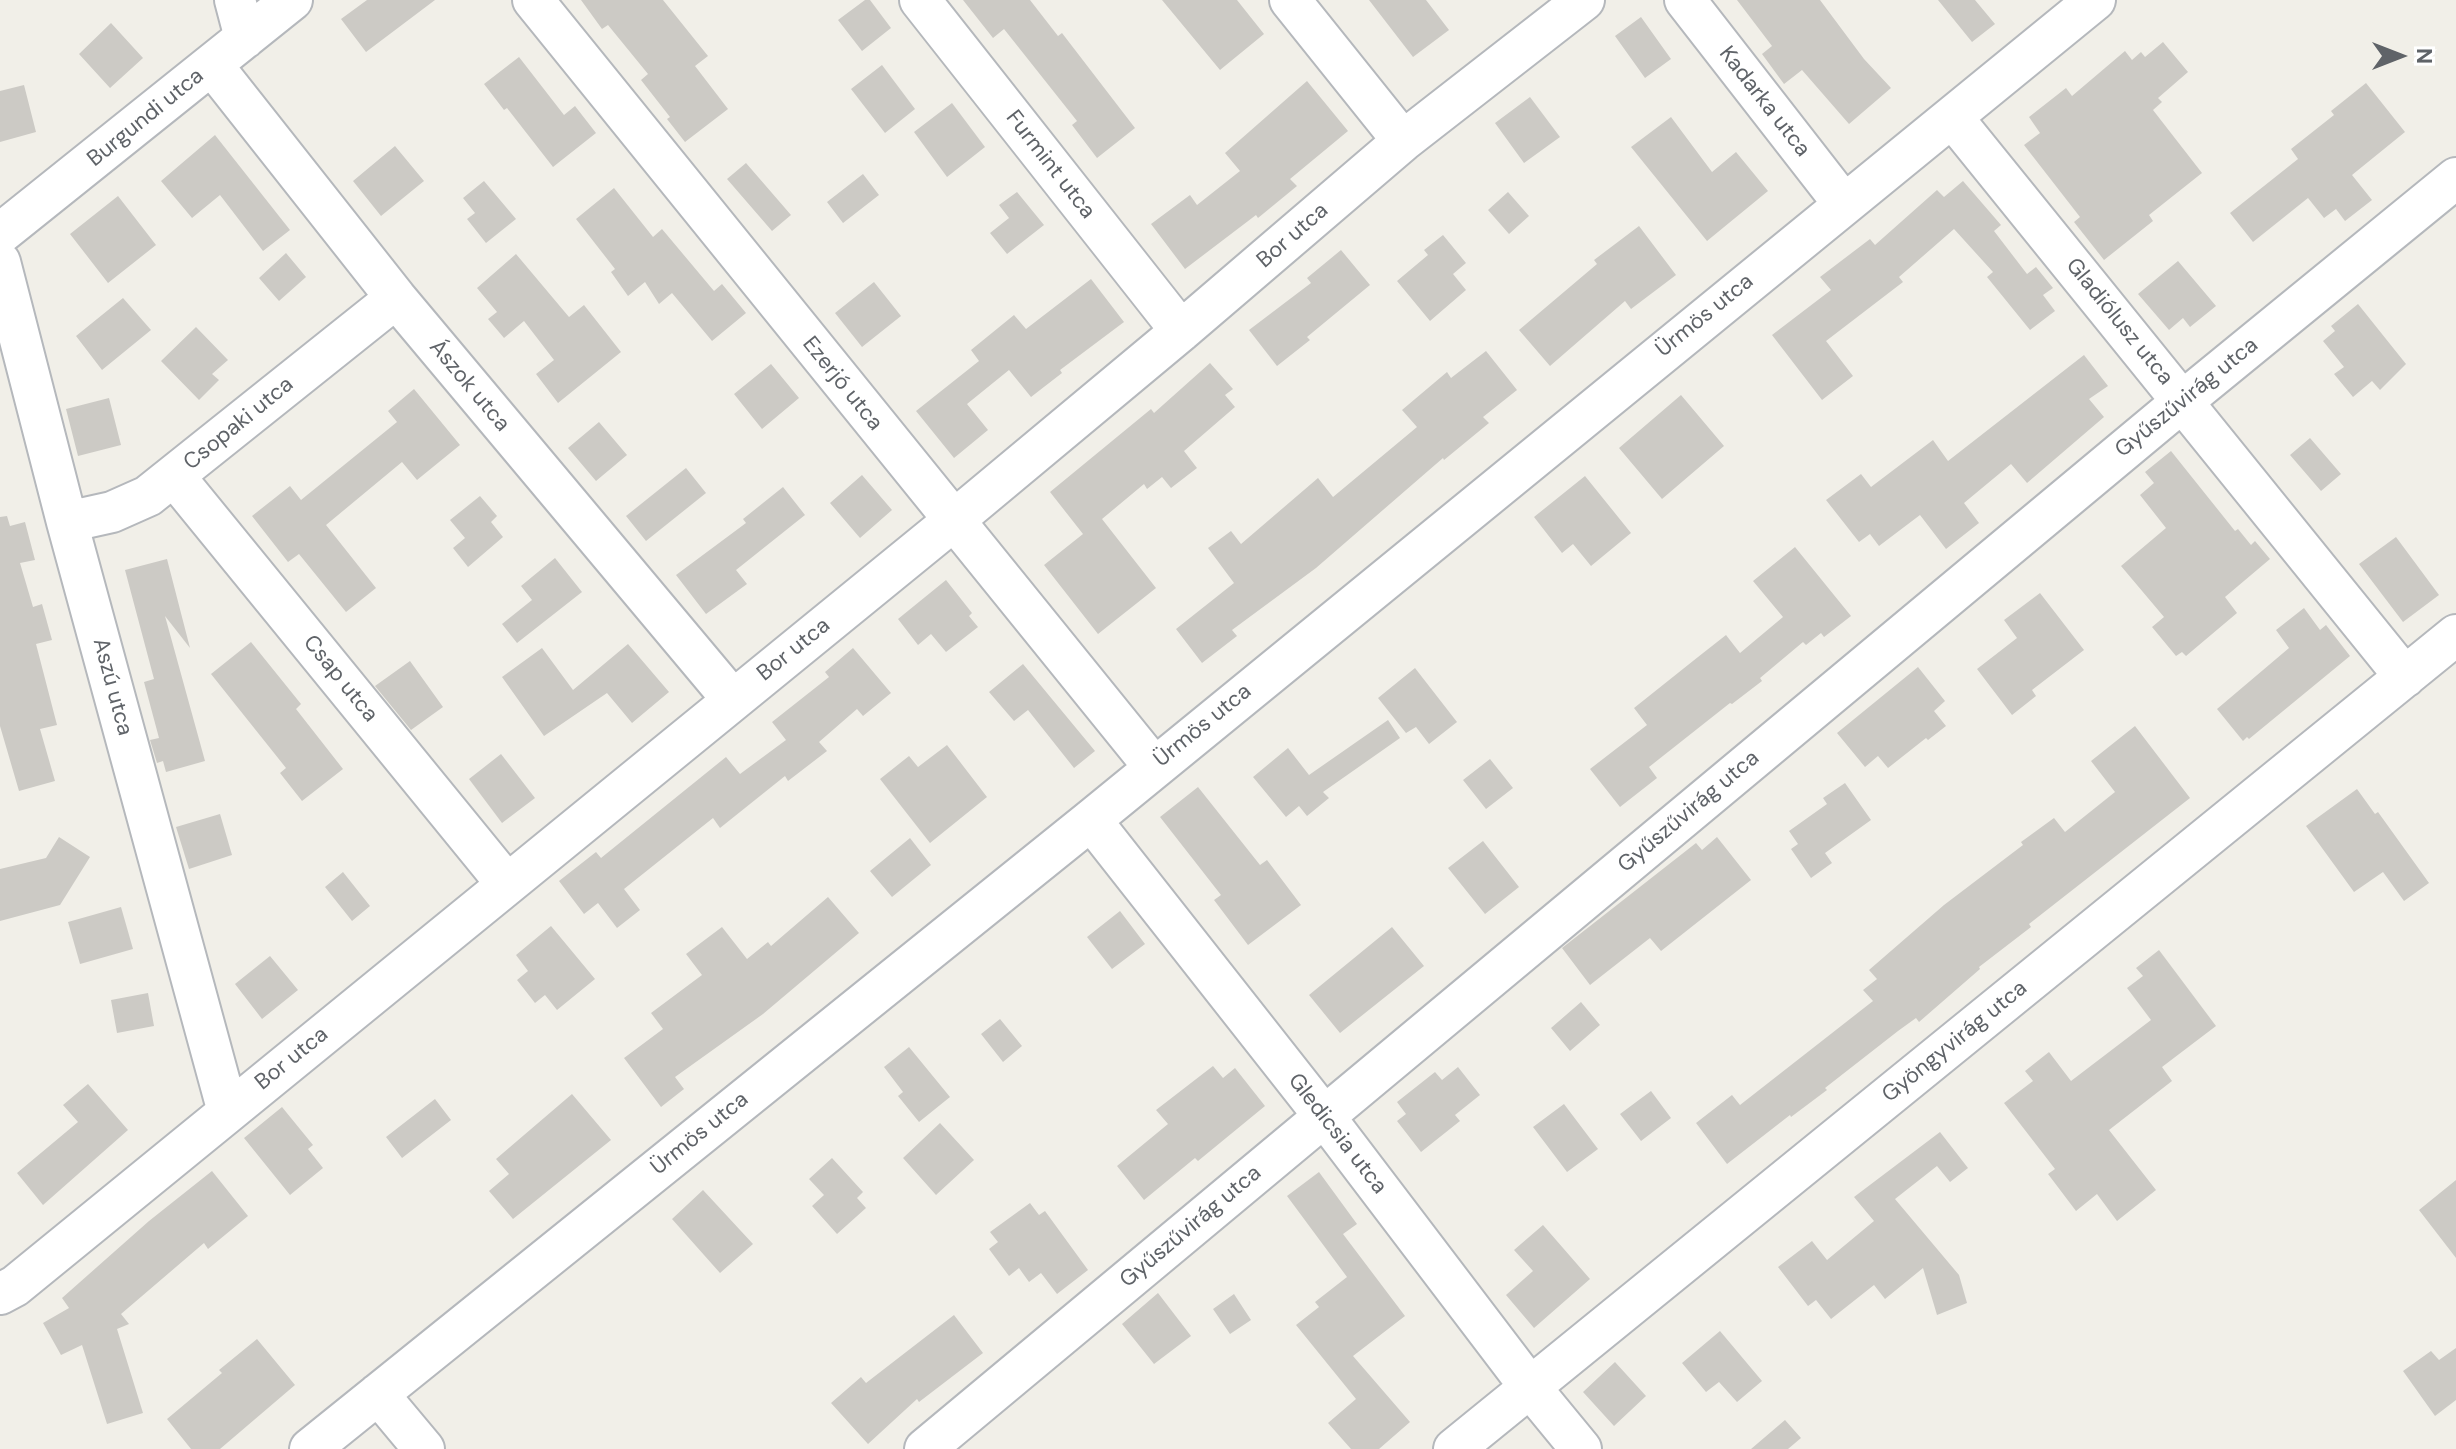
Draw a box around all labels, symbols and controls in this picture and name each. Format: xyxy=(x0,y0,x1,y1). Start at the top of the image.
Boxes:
north arrow xyxy=(2360,16,2440,96)
street label: Kadarka utca xyxy=(1713,42,1815,162)
text: N xyxy=(2410,48,2439,64)
street label: Burgundi utca xyxy=(83,63,209,173)
street label: Furmint utca xyxy=(1000,106,1100,224)
street label: Bor utca xyxy=(1252,198,1334,274)
street label: Gladiólusz utca xyxy=(2060,253,2178,391)
street label: Ürmös utca xyxy=(1651,269,1759,363)
street label: Ezerjó utca xyxy=(796,332,888,436)
street label: Gyűszűvirág utca xyxy=(2110,332,2264,464)
street label: Ászok utca xyxy=(423,335,515,437)
street label: Csopaki utca xyxy=(179,372,299,476)
street label: Bor utca xyxy=(752,613,836,687)
street label: Csap utca xyxy=(297,630,383,728)
street label: Aszú utca xyxy=(86,635,138,739)
street label: Ürmös utca xyxy=(1149,679,1257,773)
street label: Gyűszűvirág utca xyxy=(1613,745,1765,879)
street label: Gyöngyvirág utca xyxy=(1877,976,2033,1108)
street label: Bor utca xyxy=(250,1022,334,1096)
street label: Gledicsia utca xyxy=(1282,1069,1392,1199)
street label: Ürmös utca xyxy=(646,1087,754,1181)
street label: Gyűszűvirág utca xyxy=(1115,1160,1267,1294)

